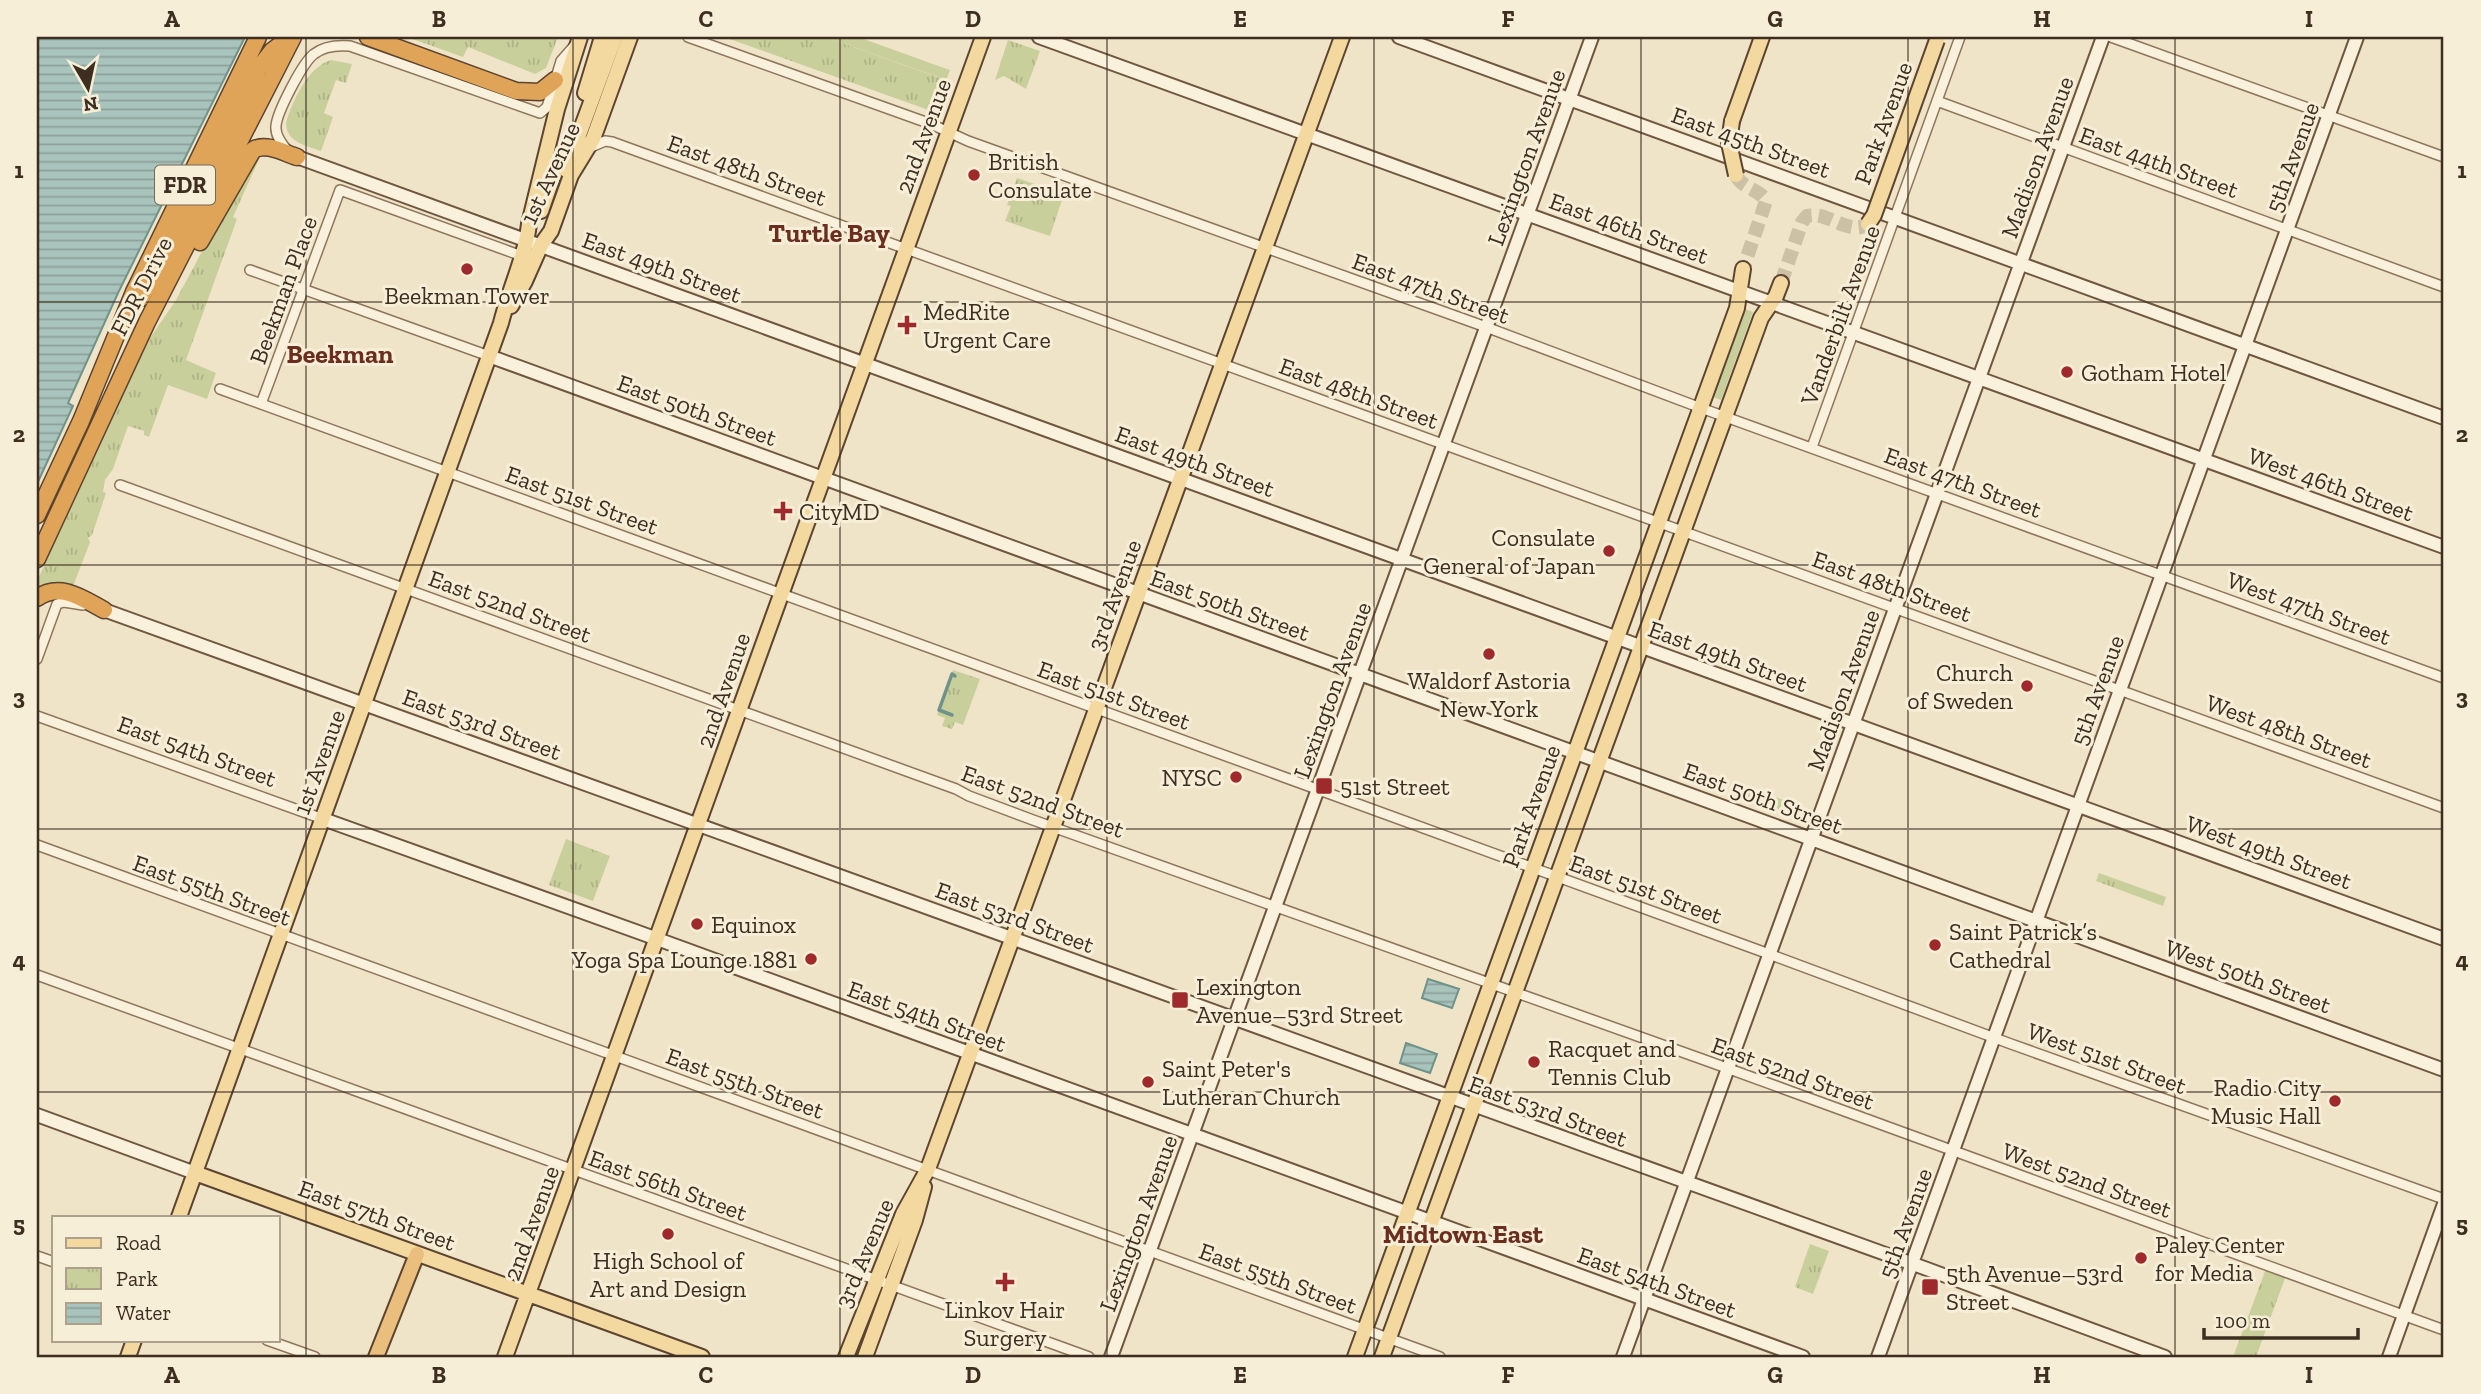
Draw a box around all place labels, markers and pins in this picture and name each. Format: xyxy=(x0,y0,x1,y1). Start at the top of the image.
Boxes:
place label: British Consulate xyxy=(988,147,1092,204)
marker: British Consulate xyxy=(966,167,982,183)
marker: Beekman Tower xyxy=(459,261,475,277)
place label: Beekman Tower xyxy=(384,281,550,310)
place label: MedRite Urgent Care xyxy=(923,297,1051,354)
marker: MedRite Urgent Care xyxy=(897,315,917,335)
place label: Gotham Hotel xyxy=(2081,358,2226,387)
marker: Gotham Hotel xyxy=(2059,364,2075,380)
place label: CityMD xyxy=(799,497,880,526)
marker: CityMD xyxy=(773,501,793,521)
place label: Consulate General of Japan xyxy=(1423,523,1595,580)
marker: Consulate General of Japan xyxy=(1601,543,1617,559)
marker: Waldorf Astoria New York xyxy=(1481,646,1497,662)
place label: Church of Sweden xyxy=(1907,658,2014,715)
place label: Waldorf Astoria New York xyxy=(1408,666,1571,723)
marker: Church of Sweden xyxy=(2019,678,2035,694)
place label: NYSC xyxy=(1162,763,1222,792)
marker: NYSC xyxy=(1228,769,1244,785)
place label: 51st Street xyxy=(1340,772,1450,801)
marker: 51st Street xyxy=(1314,776,1334,796)
place label: Equinox xyxy=(711,910,796,939)
marker: Equinox xyxy=(689,916,705,932)
place label: Saint Patrick’s Cathedral xyxy=(1949,917,2097,974)
marker: Saint Patrick’s Cathedral xyxy=(1927,937,1943,953)
place label: Yoga Spa Lounge 1881 xyxy=(571,945,797,974)
marker: Yoga Spa Lounge 1881 xyxy=(803,951,819,967)
place label: Lexington Avenue–53rd Street xyxy=(1196,972,1403,1029)
marker: Lexington Avenue–53rd Street xyxy=(1170,990,1190,1010)
place label: Racquet and Tennis Club xyxy=(1548,1034,1676,1091)
place label: Saint Peter's Lutheran Church xyxy=(1162,1054,1340,1111)
marker: Racquet and Tennis Club xyxy=(1526,1054,1542,1070)
place label: Radio City Music Hall xyxy=(2211,1073,2322,1130)
marker: Saint Peter's Lutheran Church xyxy=(1140,1074,1156,1090)
marker: Radio City Music Hall xyxy=(2327,1093,2343,1109)
marker: High School of Art and Design xyxy=(660,1226,676,1242)
place label: Paley Center for Media xyxy=(2155,1230,2285,1287)
place label: High School of Art and Design xyxy=(590,1246,746,1303)
marker: Paley Center for Media xyxy=(2133,1250,2149,1266)
place label: 5th Avenue–53rd Street xyxy=(1946,1259,2123,1316)
marker: Linkov Hair Surgery xyxy=(995,1272,1015,1292)
marker: 5th Avenue–53rd Street xyxy=(1920,1277,1940,1297)
place label: Linkov Hair Surgery xyxy=(945,1295,1065,1352)

